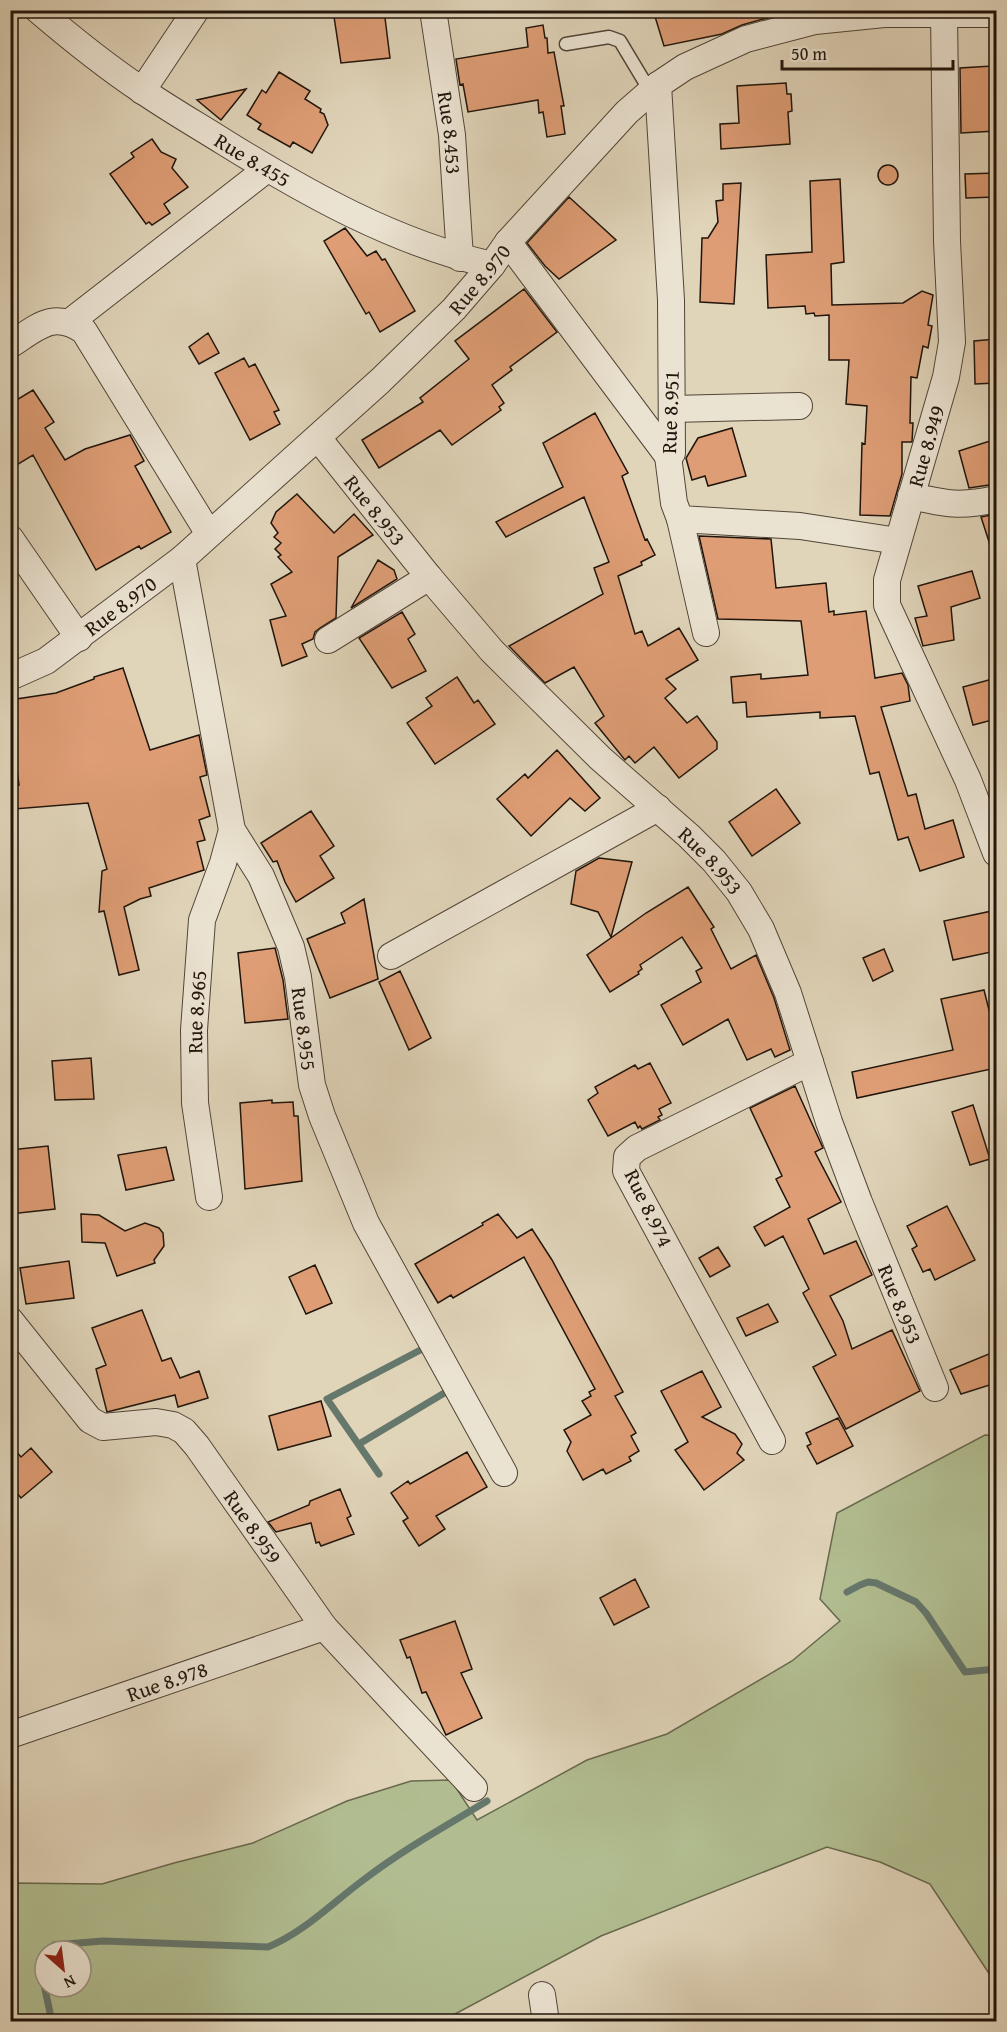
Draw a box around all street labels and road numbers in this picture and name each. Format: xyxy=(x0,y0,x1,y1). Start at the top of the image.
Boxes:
street label: Rue 8.453 xyxy=(430,89,470,175)
street label: Rue 8.455 xyxy=(209,125,296,194)
street label: Rue 8.970 xyxy=(441,237,518,321)
street label: Rue 8.951 xyxy=(653,370,687,454)
street label: Rue 8.949 xyxy=(900,402,952,490)
street label: Rue 8.953 xyxy=(337,468,414,552)
street label: Rue 8.970 xyxy=(77,568,163,643)
street label: Rue 8.953 xyxy=(672,818,751,901)
street label: Rue 8.965 xyxy=(178,969,214,1054)
street label: Rue 8.955 xyxy=(284,985,325,1072)
street label: Rue 8.974 xyxy=(617,1164,681,1252)
street label: Rue 8.953 xyxy=(870,1259,931,1348)
street label: Rue 8.959 xyxy=(217,1483,290,1570)
street label: Rue 8.978 xyxy=(122,1653,212,1709)

